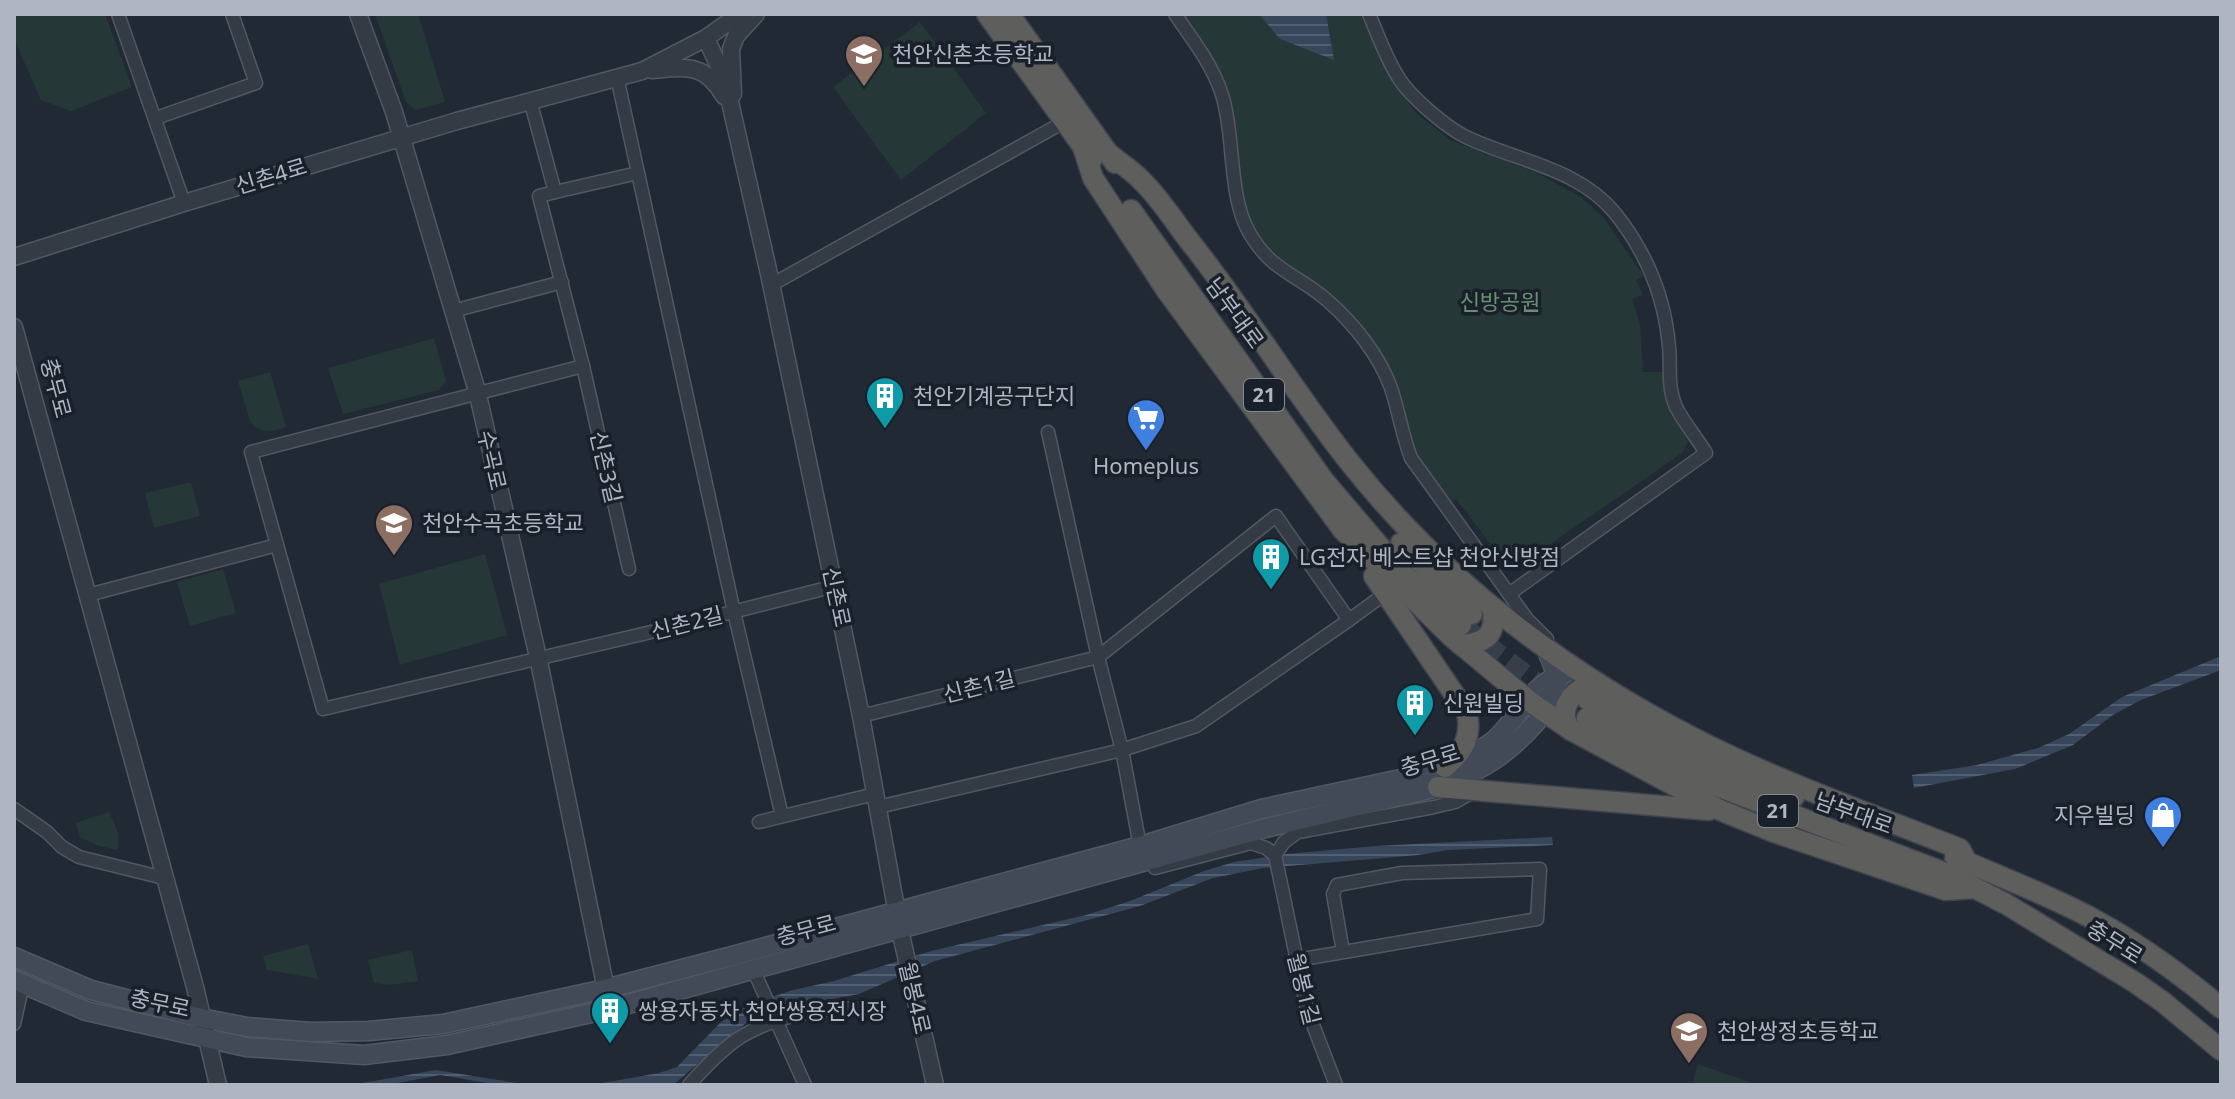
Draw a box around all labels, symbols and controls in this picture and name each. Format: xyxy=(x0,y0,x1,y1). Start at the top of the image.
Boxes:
school or university icon: 천안신촌초등학교 xyxy=(843,33,885,88)
place label: 천안신촌초등학교 xyxy=(892,38,1054,68)
street label: 신촌4로 xyxy=(231,150,310,200)
street label: 남부대로 xyxy=(1200,271,1272,354)
park label: 신방공원 xyxy=(1460,286,1540,316)
street label: 충무로 xyxy=(35,355,79,421)
building icon: 천안기계공구단지 xyxy=(864,375,906,430)
road number: 21 xyxy=(1244,379,1284,411)
place label: 천안기계공구단지 xyxy=(913,380,1075,410)
supermarket icon: Homeplus xyxy=(1125,397,1167,452)
street label: 수곡로 xyxy=(472,427,514,493)
street label: 신촌3길 xyxy=(584,428,630,506)
place label: Homeplus xyxy=(1093,450,1199,480)
school or university icon: 천안수곡초등학교 xyxy=(373,502,415,557)
place label: 천안수곡초등학교 xyxy=(422,507,584,537)
building icon: LG전자 베스트샵 천안신방점 xyxy=(1250,536,1292,591)
place label: LG전자 베스트샵 천안신방점 xyxy=(1299,541,1560,571)
street label: 신촌로 xyxy=(817,564,859,630)
street label: 신촌2길 xyxy=(648,599,726,645)
street label: 신촌1길 xyxy=(940,662,1018,708)
building icon: 신원빌딩 xyxy=(1394,682,1436,737)
place label: 신원빌딩 xyxy=(1443,687,1524,717)
street label: 충무로 xyxy=(1396,736,1463,782)
street label: 남부대로 xyxy=(1811,784,1898,840)
shop icon: 지우빌딩 xyxy=(2142,794,2184,849)
road number: 21 xyxy=(1758,795,1798,827)
place label: 지우빌딩 xyxy=(2054,799,2135,829)
street label: 충무로 xyxy=(773,907,839,951)
street label: 충무로 xyxy=(2082,912,2149,970)
street label: 월봉1길 xyxy=(1282,950,1328,1028)
street label: 월봉4로 xyxy=(893,959,939,1037)
street label: 충무로 xyxy=(127,981,193,1023)
building icon: 쌍용자동차 천안쌍용전시장 xyxy=(589,990,631,1045)
place label: 쌍용자동차 천안쌍용전시장 xyxy=(638,995,887,1025)
school or university icon: 천안쌍정초등학교 xyxy=(1668,1010,1710,1065)
place label: 천안쌍정초등학교 xyxy=(1717,1015,1879,1045)

